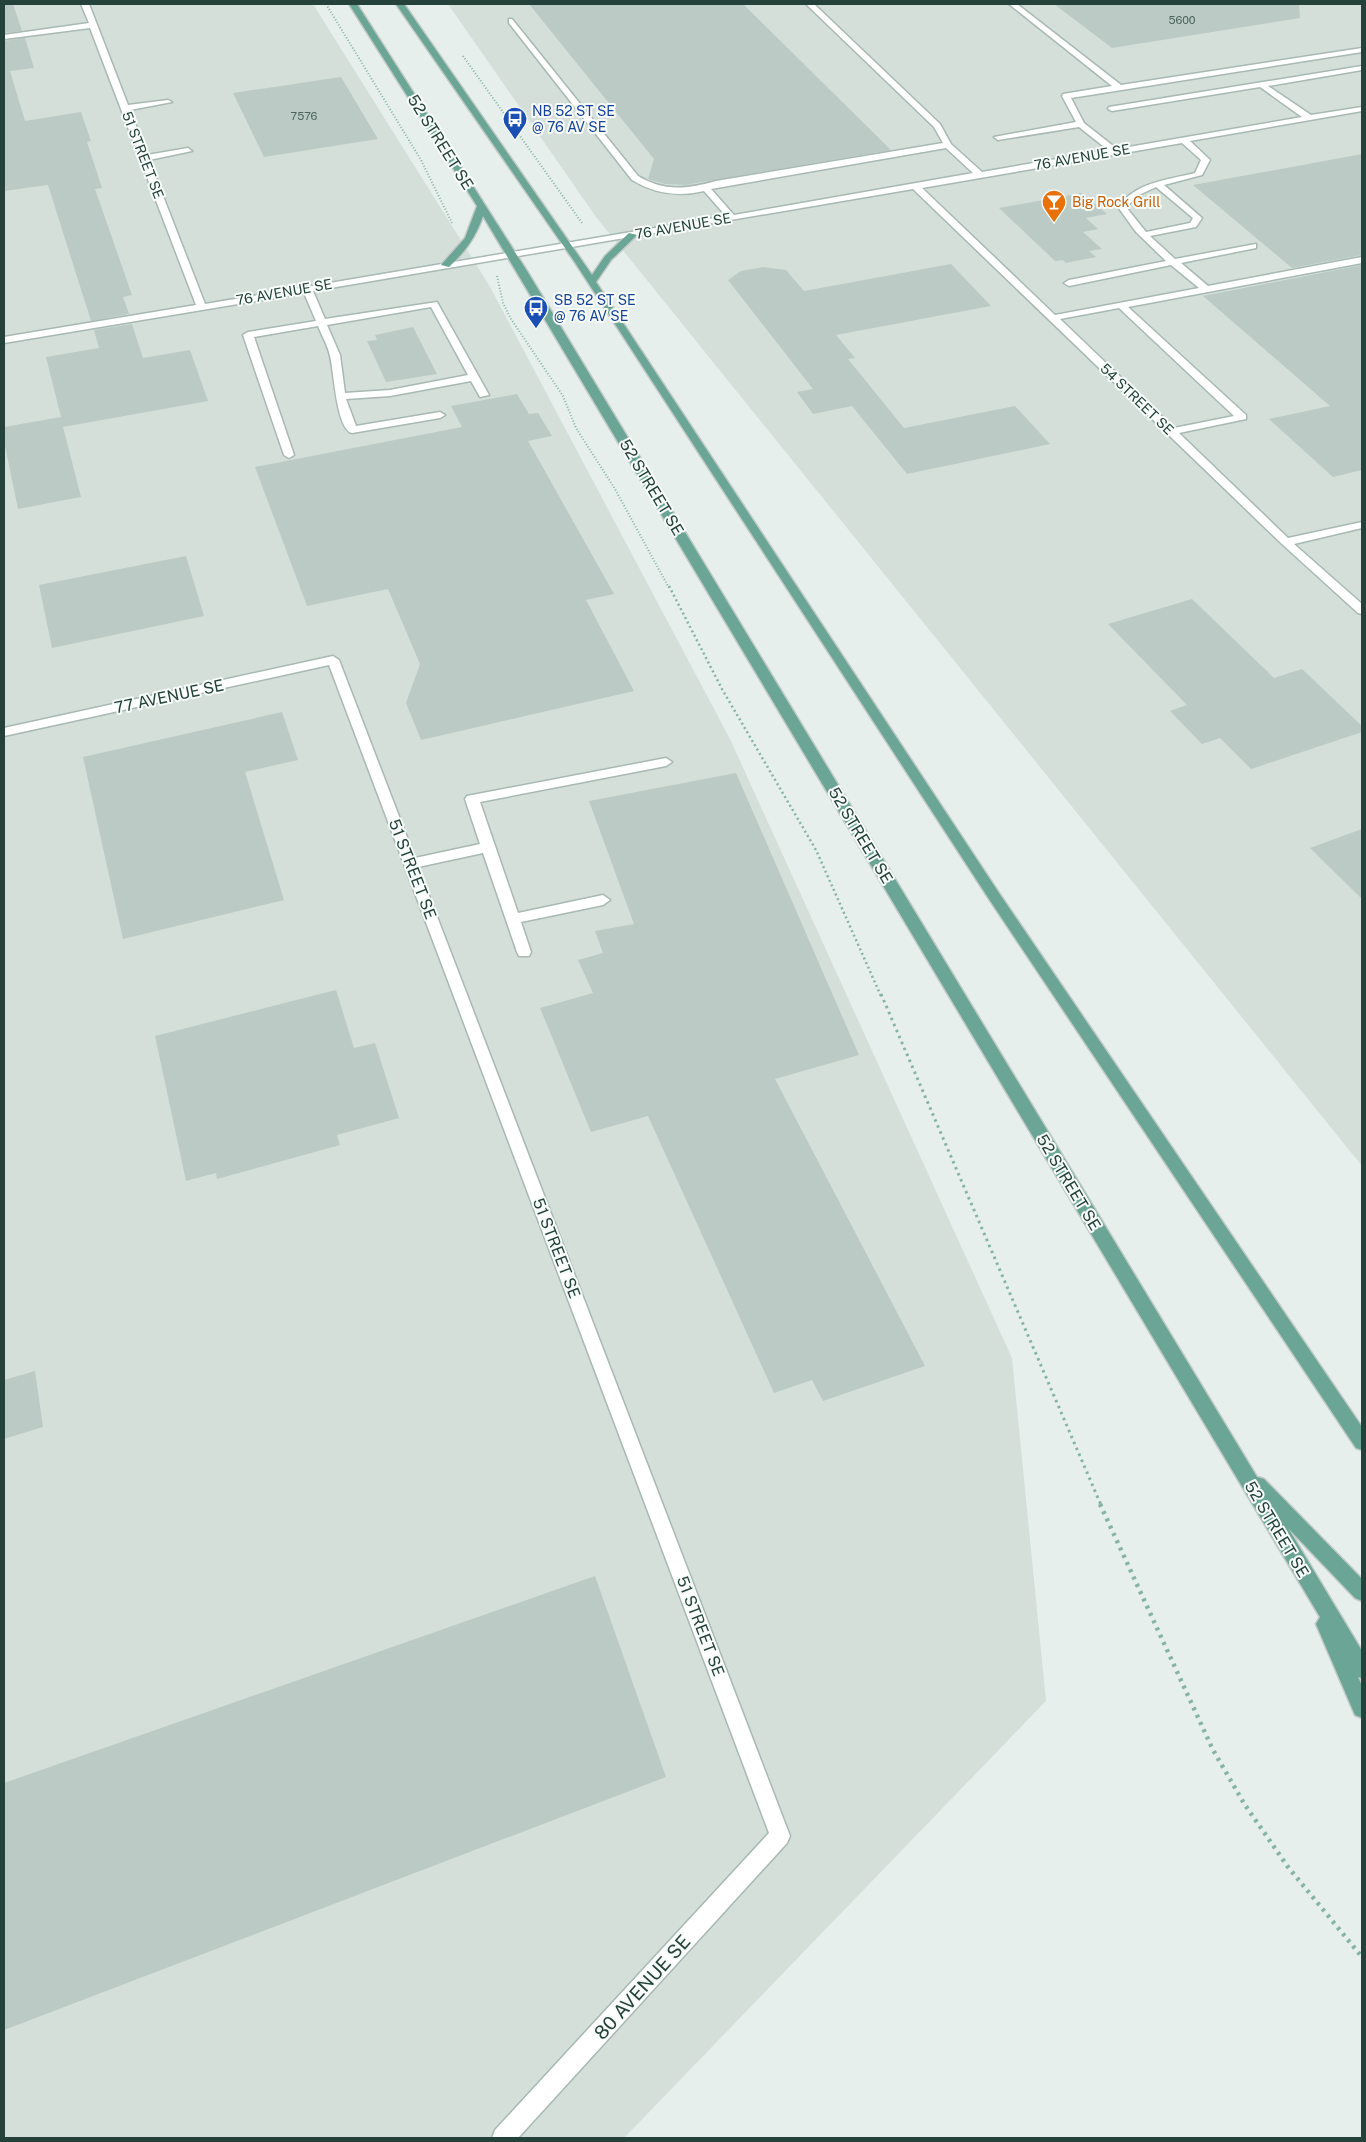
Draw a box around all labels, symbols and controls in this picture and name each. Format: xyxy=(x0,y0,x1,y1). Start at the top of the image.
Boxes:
house number: 5600 xyxy=(1168,14,1196,26)
street label: 52 STREET SE xyxy=(404,91,477,193)
place label: NB 52 ST SE @ 76 AV SE xyxy=(532,103,615,135)
bus stop icon: NB 52 ST SE @ 76 AV SE xyxy=(502,106,528,140)
street label: 51 STREET SE xyxy=(119,109,167,201)
house number: 7576 xyxy=(291,110,318,122)
street label: 76 AVENUE SE xyxy=(1033,141,1131,173)
bar icon: Big Rock Grill xyxy=(1041,189,1067,223)
place label: Big Rock Grill xyxy=(1072,194,1160,210)
street label: 76 AVENUE SE xyxy=(634,210,732,242)
street label: 76 AVENUE SE xyxy=(235,276,333,308)
place label: SB 52 ST SE @ 76 AV SE xyxy=(554,292,636,324)
bus stop icon: SB 52 ST SE @ 76 AV SE xyxy=(523,295,549,329)
street label: 54 STREET SE xyxy=(1097,360,1177,438)
street label: 52 STREET SE xyxy=(615,436,688,539)
street label: 77 AVENUE SE xyxy=(113,676,225,717)
street label: 52 STREET SE xyxy=(824,784,897,887)
street label: 51 STREET SE xyxy=(385,816,440,922)
street label: 52 STREET SE xyxy=(1032,1131,1105,1234)
street label: 51 STREET SE xyxy=(529,1195,584,1301)
street label: 52 STREET SE xyxy=(1240,1478,1313,1581)
street label: 51 STREET SE xyxy=(673,1573,728,1679)
street label: 80 AVENUE SE xyxy=(589,1930,695,2044)

